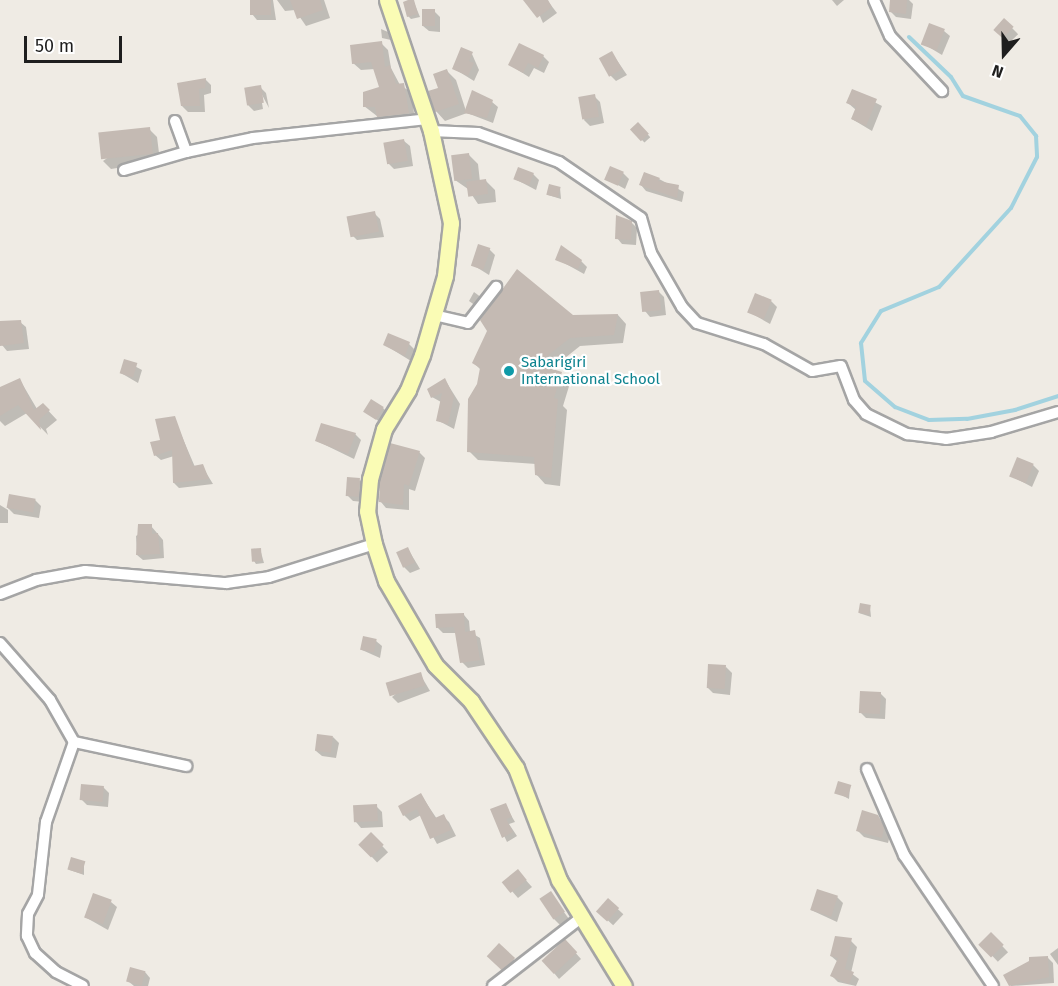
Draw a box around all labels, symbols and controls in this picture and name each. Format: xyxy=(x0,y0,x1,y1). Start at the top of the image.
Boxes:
scale bar xyxy=(27,24,124,62)
north arrow xyxy=(974,24,1034,84)
text: 50 m xyxy=(35,35,74,57)
text: N xyxy=(989,61,1006,82)
place label: Sabarigiri International School xyxy=(521,353,660,388)
marker: Sabarigiri International School xyxy=(502,364,516,378)

